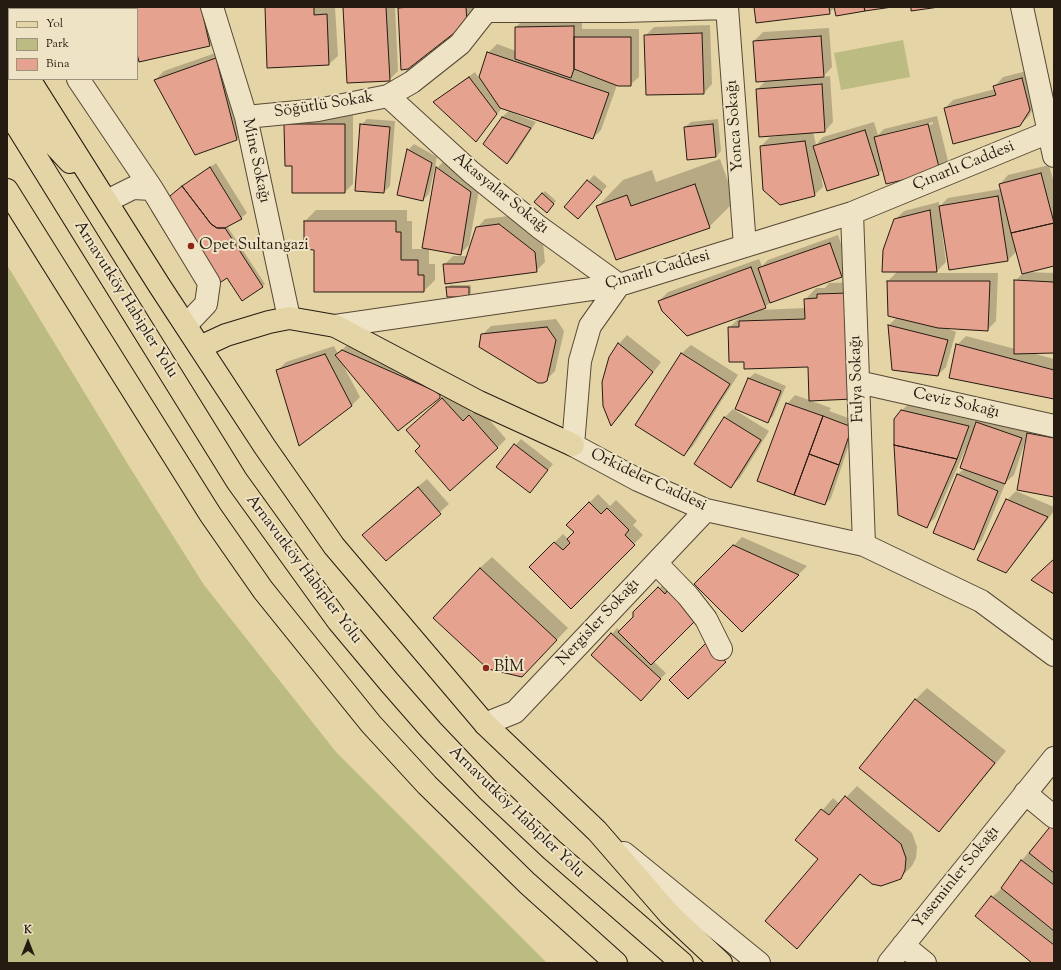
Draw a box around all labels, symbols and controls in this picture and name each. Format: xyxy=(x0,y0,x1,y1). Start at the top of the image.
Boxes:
legend xyxy=(8,8,138,80)
text: Yol xyxy=(46,15,63,33)
text: Park xyxy=(46,35,69,53)
text: Bina xyxy=(46,55,70,73)
street label: Yonca Sokağı xyxy=(723,79,749,173)
street label: Söğütlü Sokak xyxy=(273,89,375,123)
street label: Mine Sokağı xyxy=(237,117,273,205)
street label: Çınarlı Caddesi xyxy=(910,138,1018,196)
street label: Akasyalar Sokağı xyxy=(448,149,552,239)
street label: Arnavutköy Habipler Yolu xyxy=(69,218,181,382)
place label: Opet Sultangazi xyxy=(199,236,309,256)
marker: Opet Sultangazi xyxy=(186,241,196,251)
street label: Çınarlı Caddesi xyxy=(603,247,713,295)
street label: Fulya Sokağı xyxy=(847,335,869,423)
street label: Ceviz Sokağı xyxy=(911,385,1001,423)
street label: Orkideler Caddesi xyxy=(587,446,709,516)
street label: Arnavutköy Habipler Yolu xyxy=(241,492,365,648)
street label: Nergisler Sokağı xyxy=(554,575,644,671)
place label: BİM xyxy=(494,658,524,678)
marker: BİM xyxy=(481,663,491,673)
street label: Arnavutköy Habipler Yolu xyxy=(444,743,588,883)
street label: Yaseminler Sokağı xyxy=(910,823,1004,933)
north arrow xyxy=(8,922,48,962)
text: K xyxy=(24,922,32,938)

